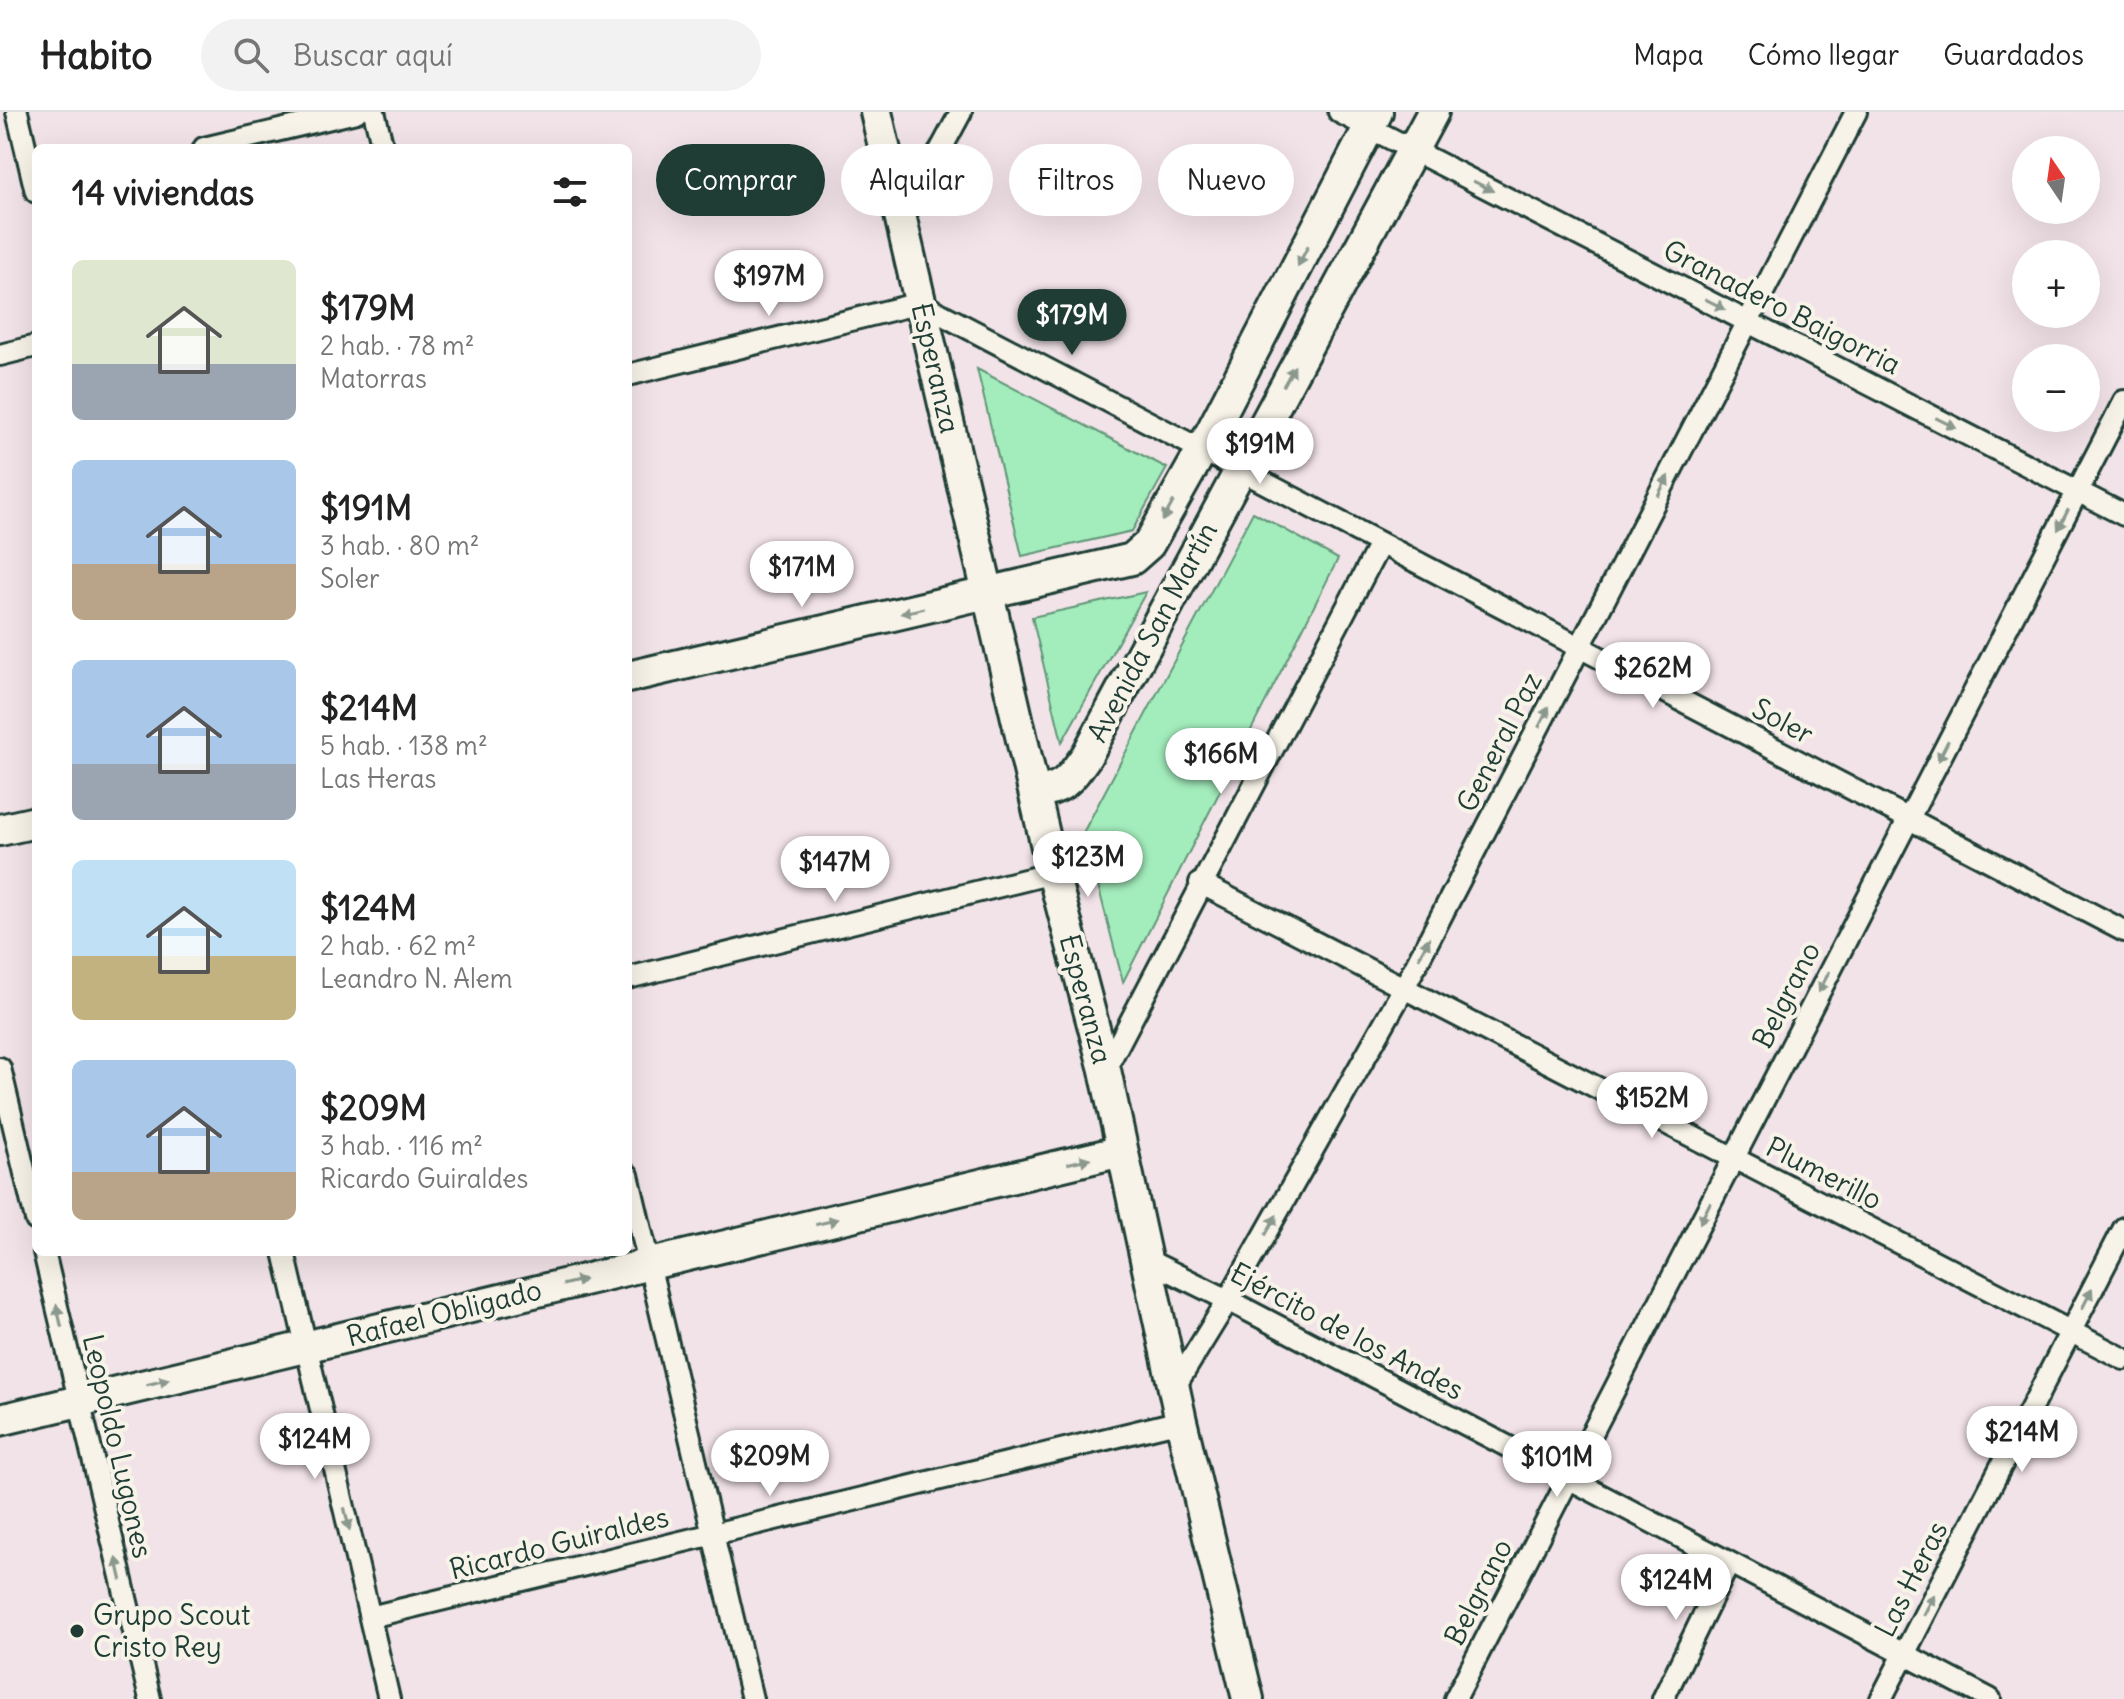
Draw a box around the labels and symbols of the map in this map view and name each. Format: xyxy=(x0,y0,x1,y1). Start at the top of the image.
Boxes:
north arrow xyxy=(2012,136,2100,224)
one-way arrow xyxy=(1471,179,1494,193)
street label: Granadero Baigorria xyxy=(1657,232,1907,382)
one-way arrow xyxy=(1296,244,1309,267)
pin: $197M xyxy=(713,250,825,318)
pin: $179M xyxy=(1016,289,1128,357)
one-way arrow xyxy=(1703,297,1726,310)
street label: Esperanza xyxy=(904,299,968,437)
one-way arrow xyxy=(1282,365,1296,387)
one-way arrow xyxy=(1934,416,1957,429)
pin: $191M xyxy=(1204,418,1316,486)
one-way arrow xyxy=(1656,475,1669,498)
one-way arrow xyxy=(1162,499,1175,522)
one-way arrow xyxy=(2056,509,2069,532)
street label: Avenida San Martín xyxy=(1079,516,1225,748)
pin: $171M xyxy=(746,541,858,609)
one-way arrow xyxy=(899,605,924,617)
pin: $262M xyxy=(1597,642,1709,710)
street label: General Paz xyxy=(1448,666,1550,818)
street label: Soler xyxy=(1746,690,1820,752)
one-way arrow xyxy=(1537,706,1550,729)
pin: $166M xyxy=(1165,728,1277,796)
one-way arrow xyxy=(1937,740,1950,763)
pin: $123M xyxy=(1032,831,1144,899)
pin: $147M xyxy=(779,836,891,904)
street label: Esperanza xyxy=(1051,930,1121,1068)
street label: Belgrano xyxy=(1744,936,1828,1054)
one-way arrow xyxy=(1418,937,1431,960)
one-way arrow xyxy=(1818,971,1831,994)
pin: $152M xyxy=(1596,1072,1708,1140)
street label: Plumerillo xyxy=(1760,1129,1888,1217)
one-way arrow xyxy=(1067,1155,1092,1167)
one-way arrow xyxy=(1699,1202,1712,1225)
one-way arrow xyxy=(1264,1213,1278,1236)
one-way arrow xyxy=(814,1215,839,1227)
street label: Ejército de los Andes xyxy=(1224,1254,1470,1408)
street label: Rafael Obligado xyxy=(343,1271,545,1355)
one-way arrow xyxy=(561,1275,586,1288)
one-way arrow xyxy=(2081,1288,2094,1311)
one-way arrow xyxy=(52,1303,65,1328)
street label: Leopoldo Lugones xyxy=(75,1331,161,1561)
one-way arrow xyxy=(145,1375,170,1388)
pin: $214M xyxy=(1966,1406,2078,1474)
pin: $124M xyxy=(259,1413,371,1481)
pin: $209M xyxy=(714,1430,826,1498)
pin: $101M xyxy=(1501,1431,1613,1499)
street label: Ricardo Guiraldes xyxy=(446,1498,672,1588)
one-way arrow xyxy=(341,1506,354,1531)
street label: Las Heras xyxy=(1867,1515,1955,1643)
street label: Belgrano xyxy=(1436,1533,1520,1651)
pin: $124M xyxy=(1620,1554,1732,1622)
one-way arrow xyxy=(112,1556,124,1581)
one-way arrow xyxy=(1923,1593,1936,1616)
place label: Grupo Scout Cristo Rey xyxy=(93,1597,250,1665)
marker: Grupo Scout Cristo Rey xyxy=(68,1622,86,1640)

